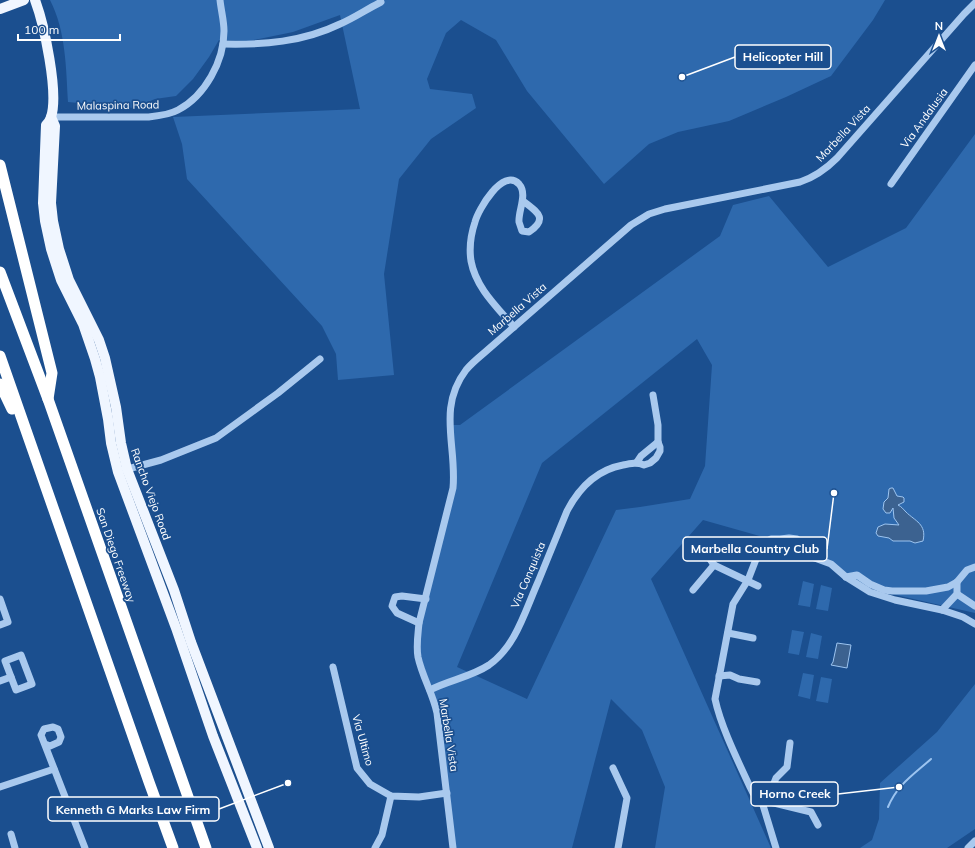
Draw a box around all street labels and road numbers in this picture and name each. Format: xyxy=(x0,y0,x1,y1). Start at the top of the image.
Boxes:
street label: Via Andalusia xyxy=(897,85,951,151)
street label: Malaspina Road xyxy=(76,97,160,113)
street label: Marbella Vista xyxy=(813,101,873,165)
street label: Marbella Vista xyxy=(485,280,549,338)
street label: Rancho Viejo Road xyxy=(128,446,174,542)
street label: San Diego Freeway xyxy=(93,506,139,604)
street label: Via Conquista xyxy=(508,540,548,610)
street label: Marbella Vista xyxy=(436,698,462,772)
street label: Via Ultimo xyxy=(349,713,377,767)

